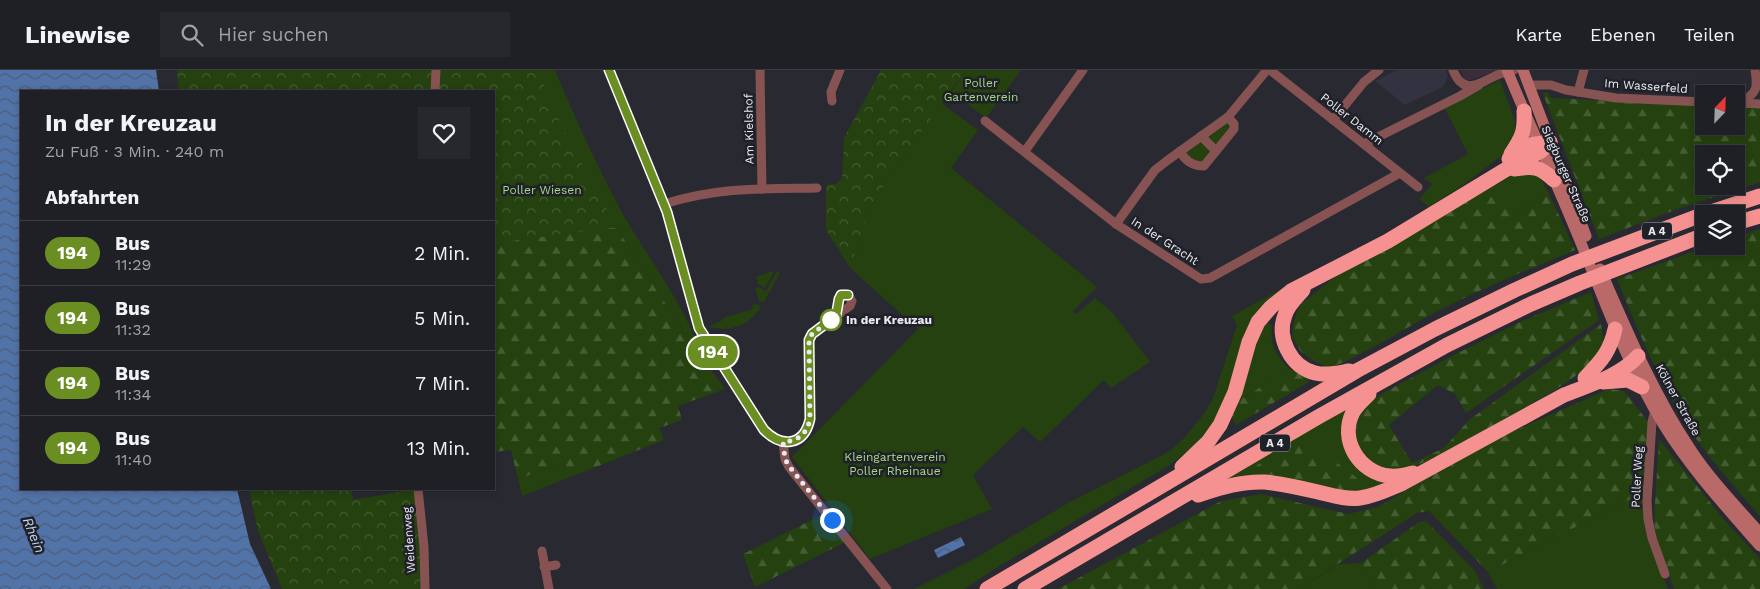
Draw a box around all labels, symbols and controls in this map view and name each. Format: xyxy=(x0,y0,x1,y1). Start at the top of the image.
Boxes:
search box xyxy=(160,12,510,57)
text: Linewise xyxy=(25,21,130,49)
icon: search xyxy=(178,21,206,49)
text: Hier suchen xyxy=(218,23,329,46)
text: Karte xyxy=(1516,24,1562,45)
text: Ebenen xyxy=(1590,24,1656,45)
text: Teilen xyxy=(1684,24,1735,45)
park label: Poller Gartenverein xyxy=(944,76,1018,104)
street label: Im Wasserfeld xyxy=(1604,76,1688,96)
north arrow xyxy=(1695,85,1745,135)
map controls xyxy=(1695,85,1745,255)
street label: Poller Damm xyxy=(1318,90,1386,148)
street label: Am Kielshof xyxy=(741,93,757,164)
button: heart xyxy=(418,107,470,159)
text: In der Kreuzau xyxy=(45,109,217,137)
street label: Siegburger Straße xyxy=(1538,124,1594,225)
text: Zu Fuß · 3 Min. · 240 m xyxy=(45,142,224,161)
button: locate xyxy=(1695,145,1745,195)
park label: Poller Wiesen xyxy=(502,183,582,197)
text: Abfahrten xyxy=(45,186,139,209)
button: layers xyxy=(1695,205,1745,255)
street label: In der Gracht xyxy=(1129,214,1201,268)
road number: A 4 xyxy=(1642,223,1672,240)
text: Bus xyxy=(115,232,150,255)
text: 194 xyxy=(57,242,88,263)
text: 2 Min. xyxy=(414,242,470,265)
text: 11:29 xyxy=(115,255,151,274)
text: Bus xyxy=(115,297,150,320)
text: 194 xyxy=(57,307,88,328)
text: 5 Min. xyxy=(414,307,470,330)
marker: In der Kreuzau xyxy=(820,309,842,331)
place label: In der Kreuzau xyxy=(846,313,932,327)
text: 11:32 xyxy=(115,320,151,339)
line badge: 194 xyxy=(684,336,742,368)
text: 194 xyxy=(698,341,728,362)
text: Bus xyxy=(115,362,150,385)
street label: Kölner Straße xyxy=(1653,362,1704,438)
text: 194 xyxy=(57,372,88,393)
text: 7 Min. xyxy=(415,372,470,395)
text: 11:34 xyxy=(115,385,151,404)
text: Bus xyxy=(115,427,150,450)
road number: A 4 xyxy=(1260,434,1290,452)
text: 194 xyxy=(57,437,88,458)
text: 13 Min. xyxy=(407,437,470,460)
street label: Poller Weg xyxy=(1628,445,1646,508)
text: 11:40 xyxy=(115,450,152,469)
park label: Kleingartenverein Poller Rheinaue xyxy=(844,450,946,478)
street label: Weidenweg xyxy=(400,506,418,573)
your location xyxy=(820,508,845,533)
water label: Rhein xyxy=(20,515,48,555)

